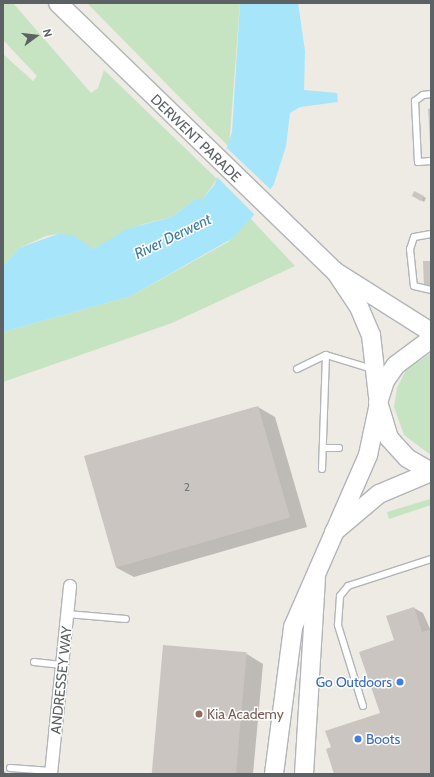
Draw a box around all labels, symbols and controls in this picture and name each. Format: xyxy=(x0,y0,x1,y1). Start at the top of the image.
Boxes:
north arrow xyxy=(16,16,56,56)
text: N xyxy=(40,27,55,38)
street label: DERWENT PARADE xyxy=(147,91,245,185)
water label: River Derwent xyxy=(132,211,214,263)
house number: 2 xyxy=(184,480,190,494)
street label: ANDRESSEY WAY xyxy=(47,625,75,735)
place label: Go Outdoors xyxy=(316,674,392,690)
marker: Go Outdoors xyxy=(395,677,405,687)
place label: Kia Academy xyxy=(207,706,284,722)
marker: Kia Academy xyxy=(194,709,204,719)
place label: Boots xyxy=(366,731,400,747)
marker: Boots xyxy=(353,734,363,744)

